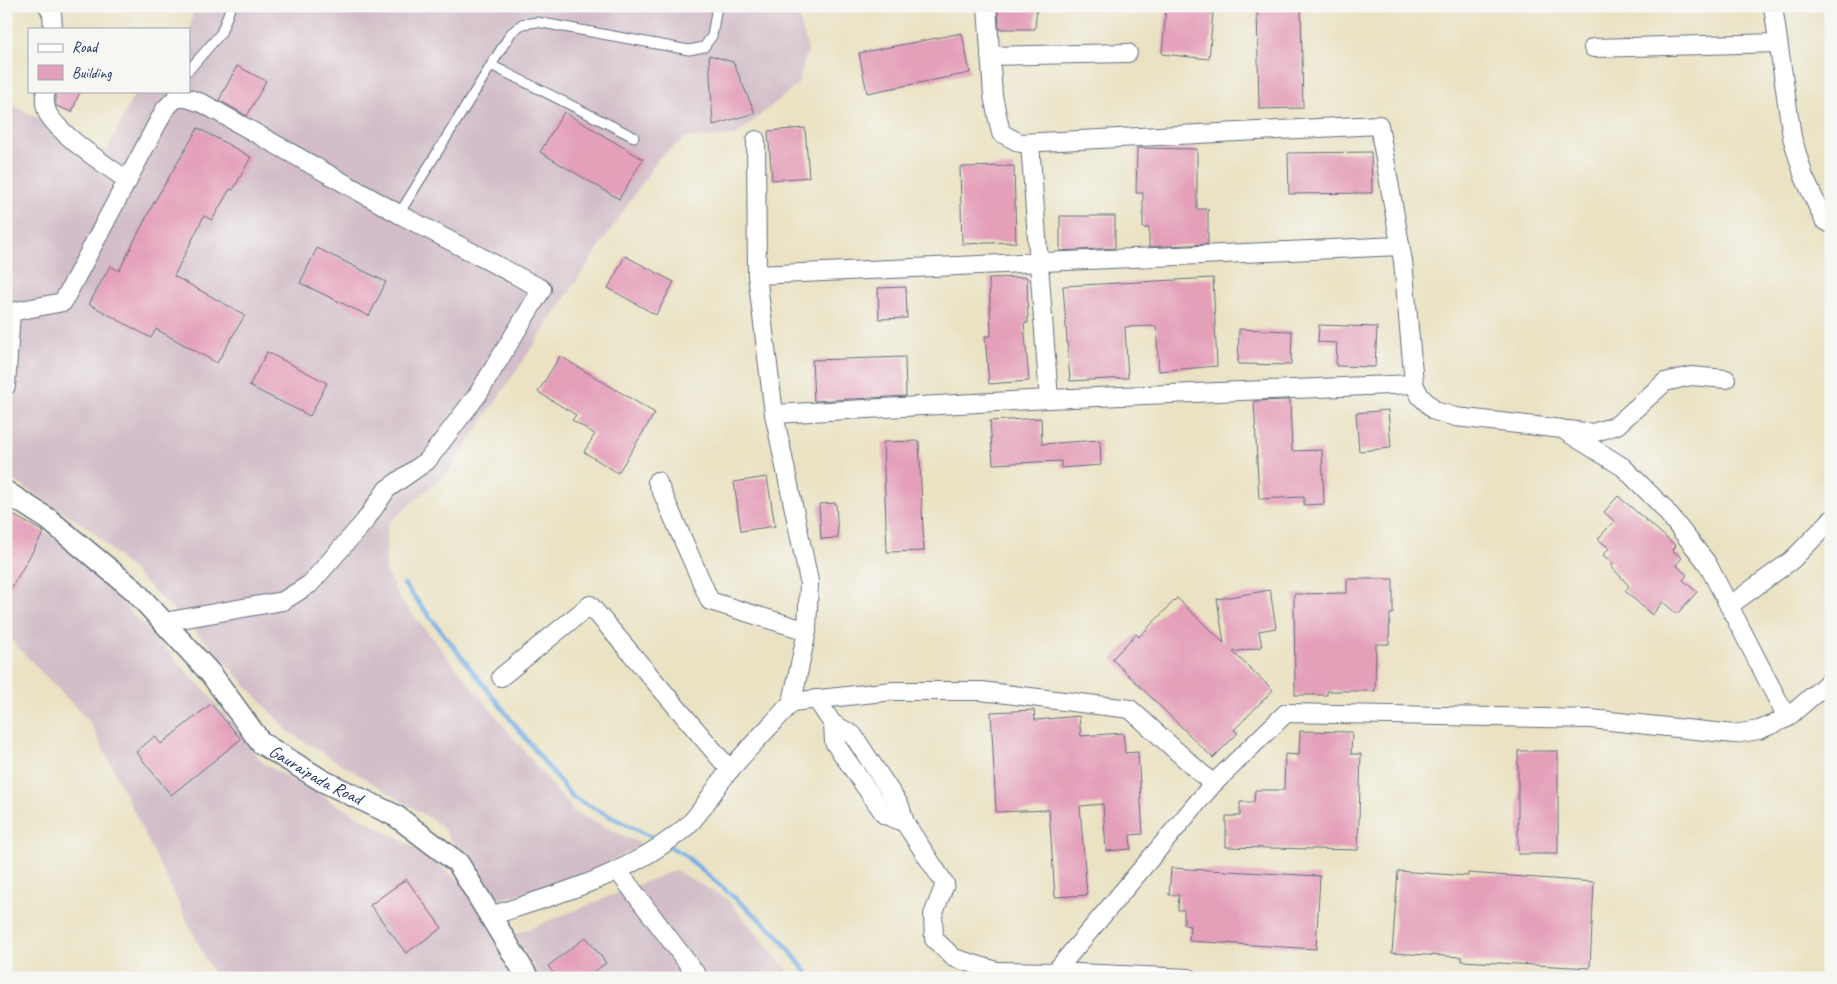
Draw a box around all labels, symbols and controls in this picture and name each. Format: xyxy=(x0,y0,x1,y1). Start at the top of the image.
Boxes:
legend xyxy=(28,28,190,92)
text: Road xyxy=(72,38,99,57)
text: Building xyxy=(72,64,112,83)
street label: Gauraipada Road xyxy=(265,740,369,811)

